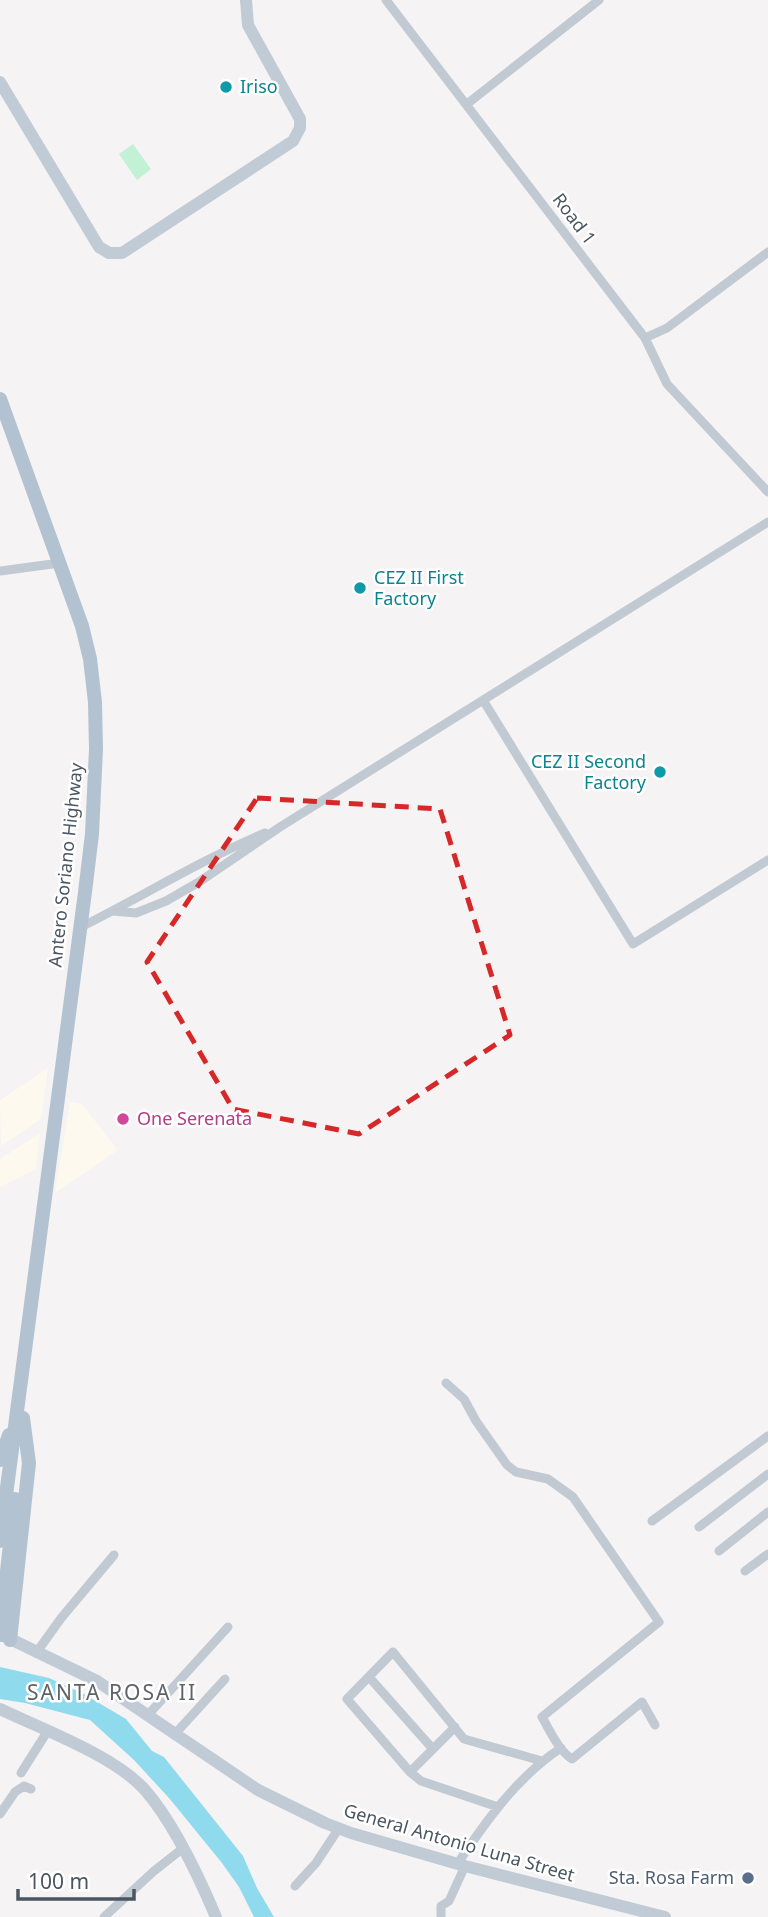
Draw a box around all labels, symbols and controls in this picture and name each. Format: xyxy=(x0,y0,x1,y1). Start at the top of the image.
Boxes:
place label: Iriso xyxy=(240,74,278,98)
marker: Iriso xyxy=(218,79,234,95)
street label: Road 1 xyxy=(548,188,602,249)
place label: CEZ II First Factory xyxy=(374,565,464,610)
marker: CEZ II First Factory xyxy=(352,580,368,596)
place label: CEZ II Second Factory xyxy=(531,749,647,794)
street label: Antero Soriano Highway xyxy=(42,761,88,968)
marker: CEZ II Second Factory xyxy=(652,764,668,780)
place label: One Serenata xyxy=(137,1106,252,1130)
marker: One Serenata xyxy=(115,1111,131,1127)
district label: SANTA ROSA II xyxy=(27,1678,197,1706)
street label: General Antonio Luna Street xyxy=(341,1798,578,1887)
scale bar xyxy=(18,1857,133,1901)
place label: Sta. Rosa Farm xyxy=(609,1865,734,1889)
text: 100 m xyxy=(28,1867,89,1895)
marker: Sta. Rosa Farm xyxy=(740,1870,756,1886)

